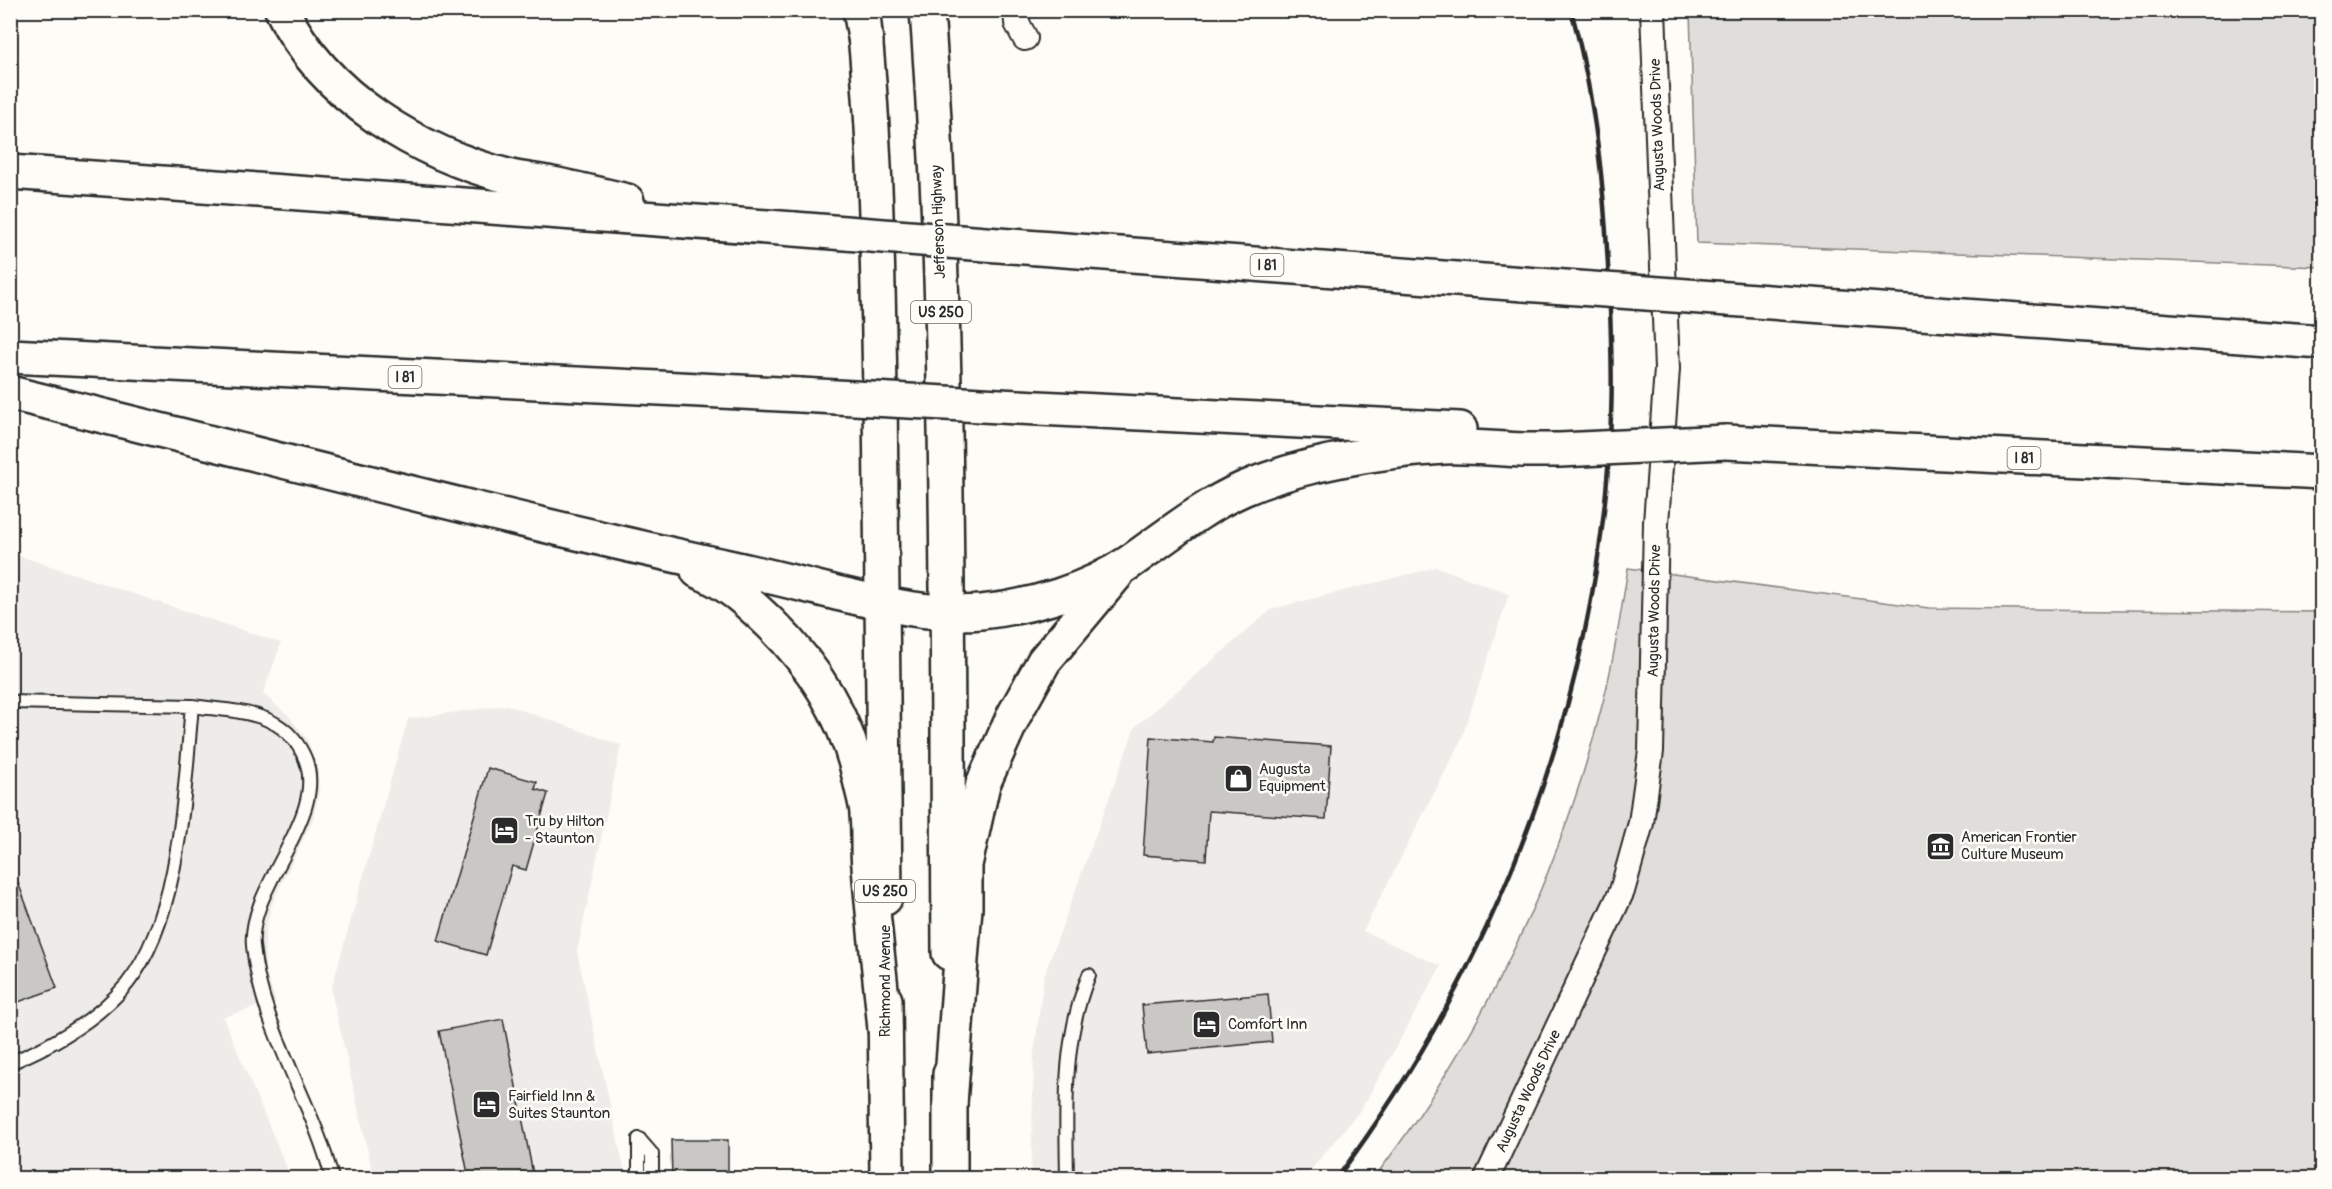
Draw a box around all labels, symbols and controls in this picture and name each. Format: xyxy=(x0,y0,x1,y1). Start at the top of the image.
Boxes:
street label: Augusta Woods Drive xyxy=(1646,58,1669,192)
street label: Jefferson Highway xyxy=(927,164,950,279)
road number: I 81 xyxy=(1250,254,1284,276)
road number: US 250 xyxy=(911,301,971,323)
road number: I 81 xyxy=(388,366,422,388)
road number: I 81 xyxy=(2008,447,2040,469)
street label: Augusta Woods Drive xyxy=(1644,544,1665,678)
place label: Augusta Equipment xyxy=(1259,760,1327,796)
shop icon: Augusta Equipment xyxy=(1222,762,1254,794)
place label: Tru by Hilton - Staunton xyxy=(525,812,604,848)
hotel icon: Tru by Hilton - Staunton xyxy=(488,814,520,846)
place label: American Frontier Culture Museum xyxy=(1961,828,2078,864)
museum icon: American Frontier Culture Museum xyxy=(1924,830,1956,862)
road number: US 250 xyxy=(855,880,915,902)
street label: Richmond Avenue xyxy=(876,924,895,1037)
hotel icon: Comfort Inn xyxy=(1191,1008,1223,1040)
place label: Comfort Inn xyxy=(1228,1015,1307,1034)
street label: Augusta Woods Drive xyxy=(1492,1026,1565,1156)
place label: Fairfield Inn & Suites Staunton xyxy=(508,1087,610,1123)
hotel icon: Fairfield Inn & Suites Staunton xyxy=(471,1089,503,1121)

